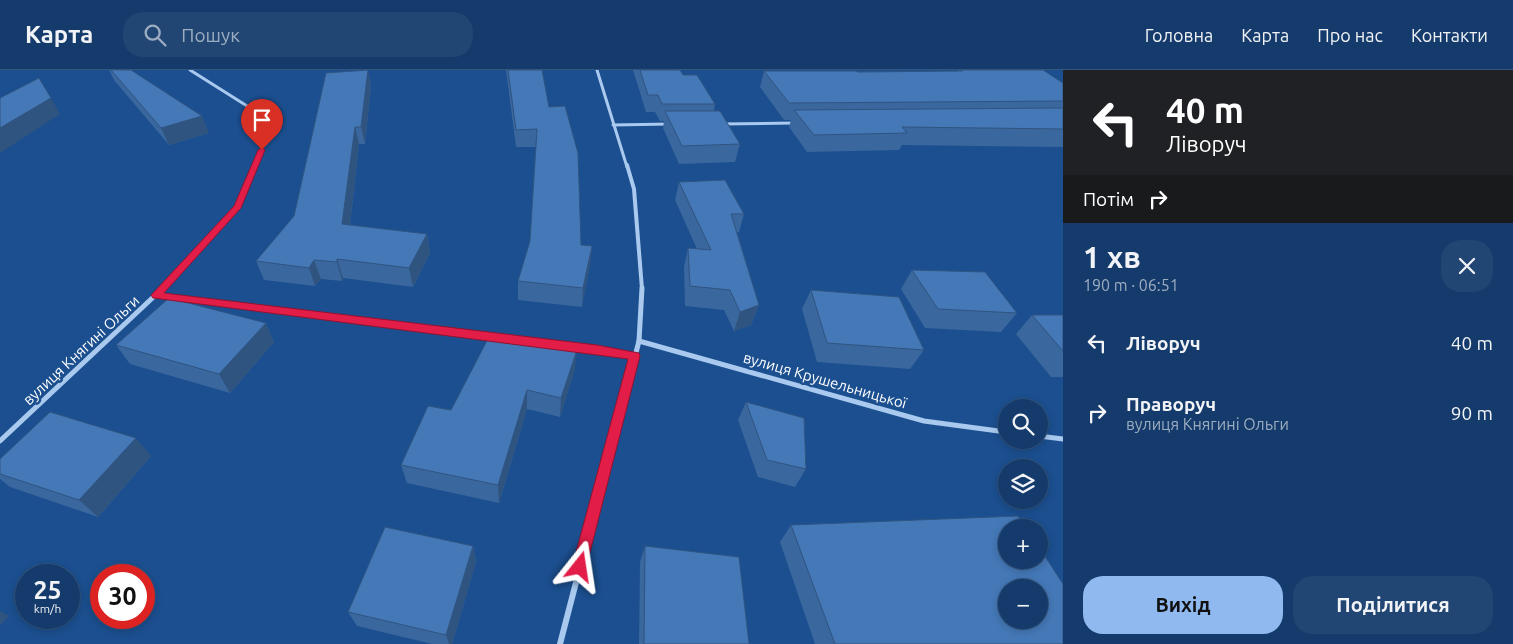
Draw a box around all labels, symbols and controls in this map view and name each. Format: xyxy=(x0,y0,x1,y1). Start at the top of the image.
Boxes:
search box xyxy=(123,12,473,57)
text: Карта xyxy=(25,21,93,48)
icon: search xyxy=(141,21,169,49)
text: Пошук xyxy=(181,24,240,46)
text: Головна xyxy=(1145,25,1213,45)
text: Карта xyxy=(1241,25,1289,45)
text: Про нас xyxy=(1317,25,1383,45)
text: Контакти xyxy=(1411,25,1488,45)
icon: left xyxy=(1083,90,1148,155)
text: 40 m xyxy=(1166,90,1244,130)
pin xyxy=(241,99,283,150)
icon: arrive xyxy=(248,106,276,134)
text: Ліворуч xyxy=(1166,131,1247,156)
icon: right xyxy=(1144,185,1172,213)
text: Потім xyxy=(1083,188,1134,210)
text: 1 хв xyxy=(1083,240,1141,274)
button: close xyxy=(1441,240,1493,292)
text: 190 m · 06:51 xyxy=(1083,276,1179,294)
street label: вулиця Княгині Ольги xyxy=(19,292,143,408)
icon: left xyxy=(1083,329,1111,357)
text: Ліворуч xyxy=(1126,332,1200,354)
text: 40 m xyxy=(1451,332,1493,354)
street label: вулиця Крушельницької xyxy=(741,349,909,412)
text: Праворуч xyxy=(1126,393,1216,415)
map controls xyxy=(998,399,1048,629)
button: search xyxy=(998,399,1048,449)
icon: right xyxy=(1083,399,1111,427)
text: 90 m xyxy=(1451,402,1493,424)
text: вулиця Княгині Ольги xyxy=(1126,415,1289,433)
button: layers xyxy=(998,459,1048,509)
button: + xyxy=(998,519,1048,569)
position arrow xyxy=(553,540,605,592)
speed limit sign: 30 xyxy=(90,564,155,629)
text: 25 xyxy=(33,576,62,604)
button: Вихід xyxy=(1083,576,1283,634)
button: Поділитися xyxy=(1293,576,1493,634)
button: − xyxy=(998,579,1048,629)
text: km/h xyxy=(34,602,61,615)

